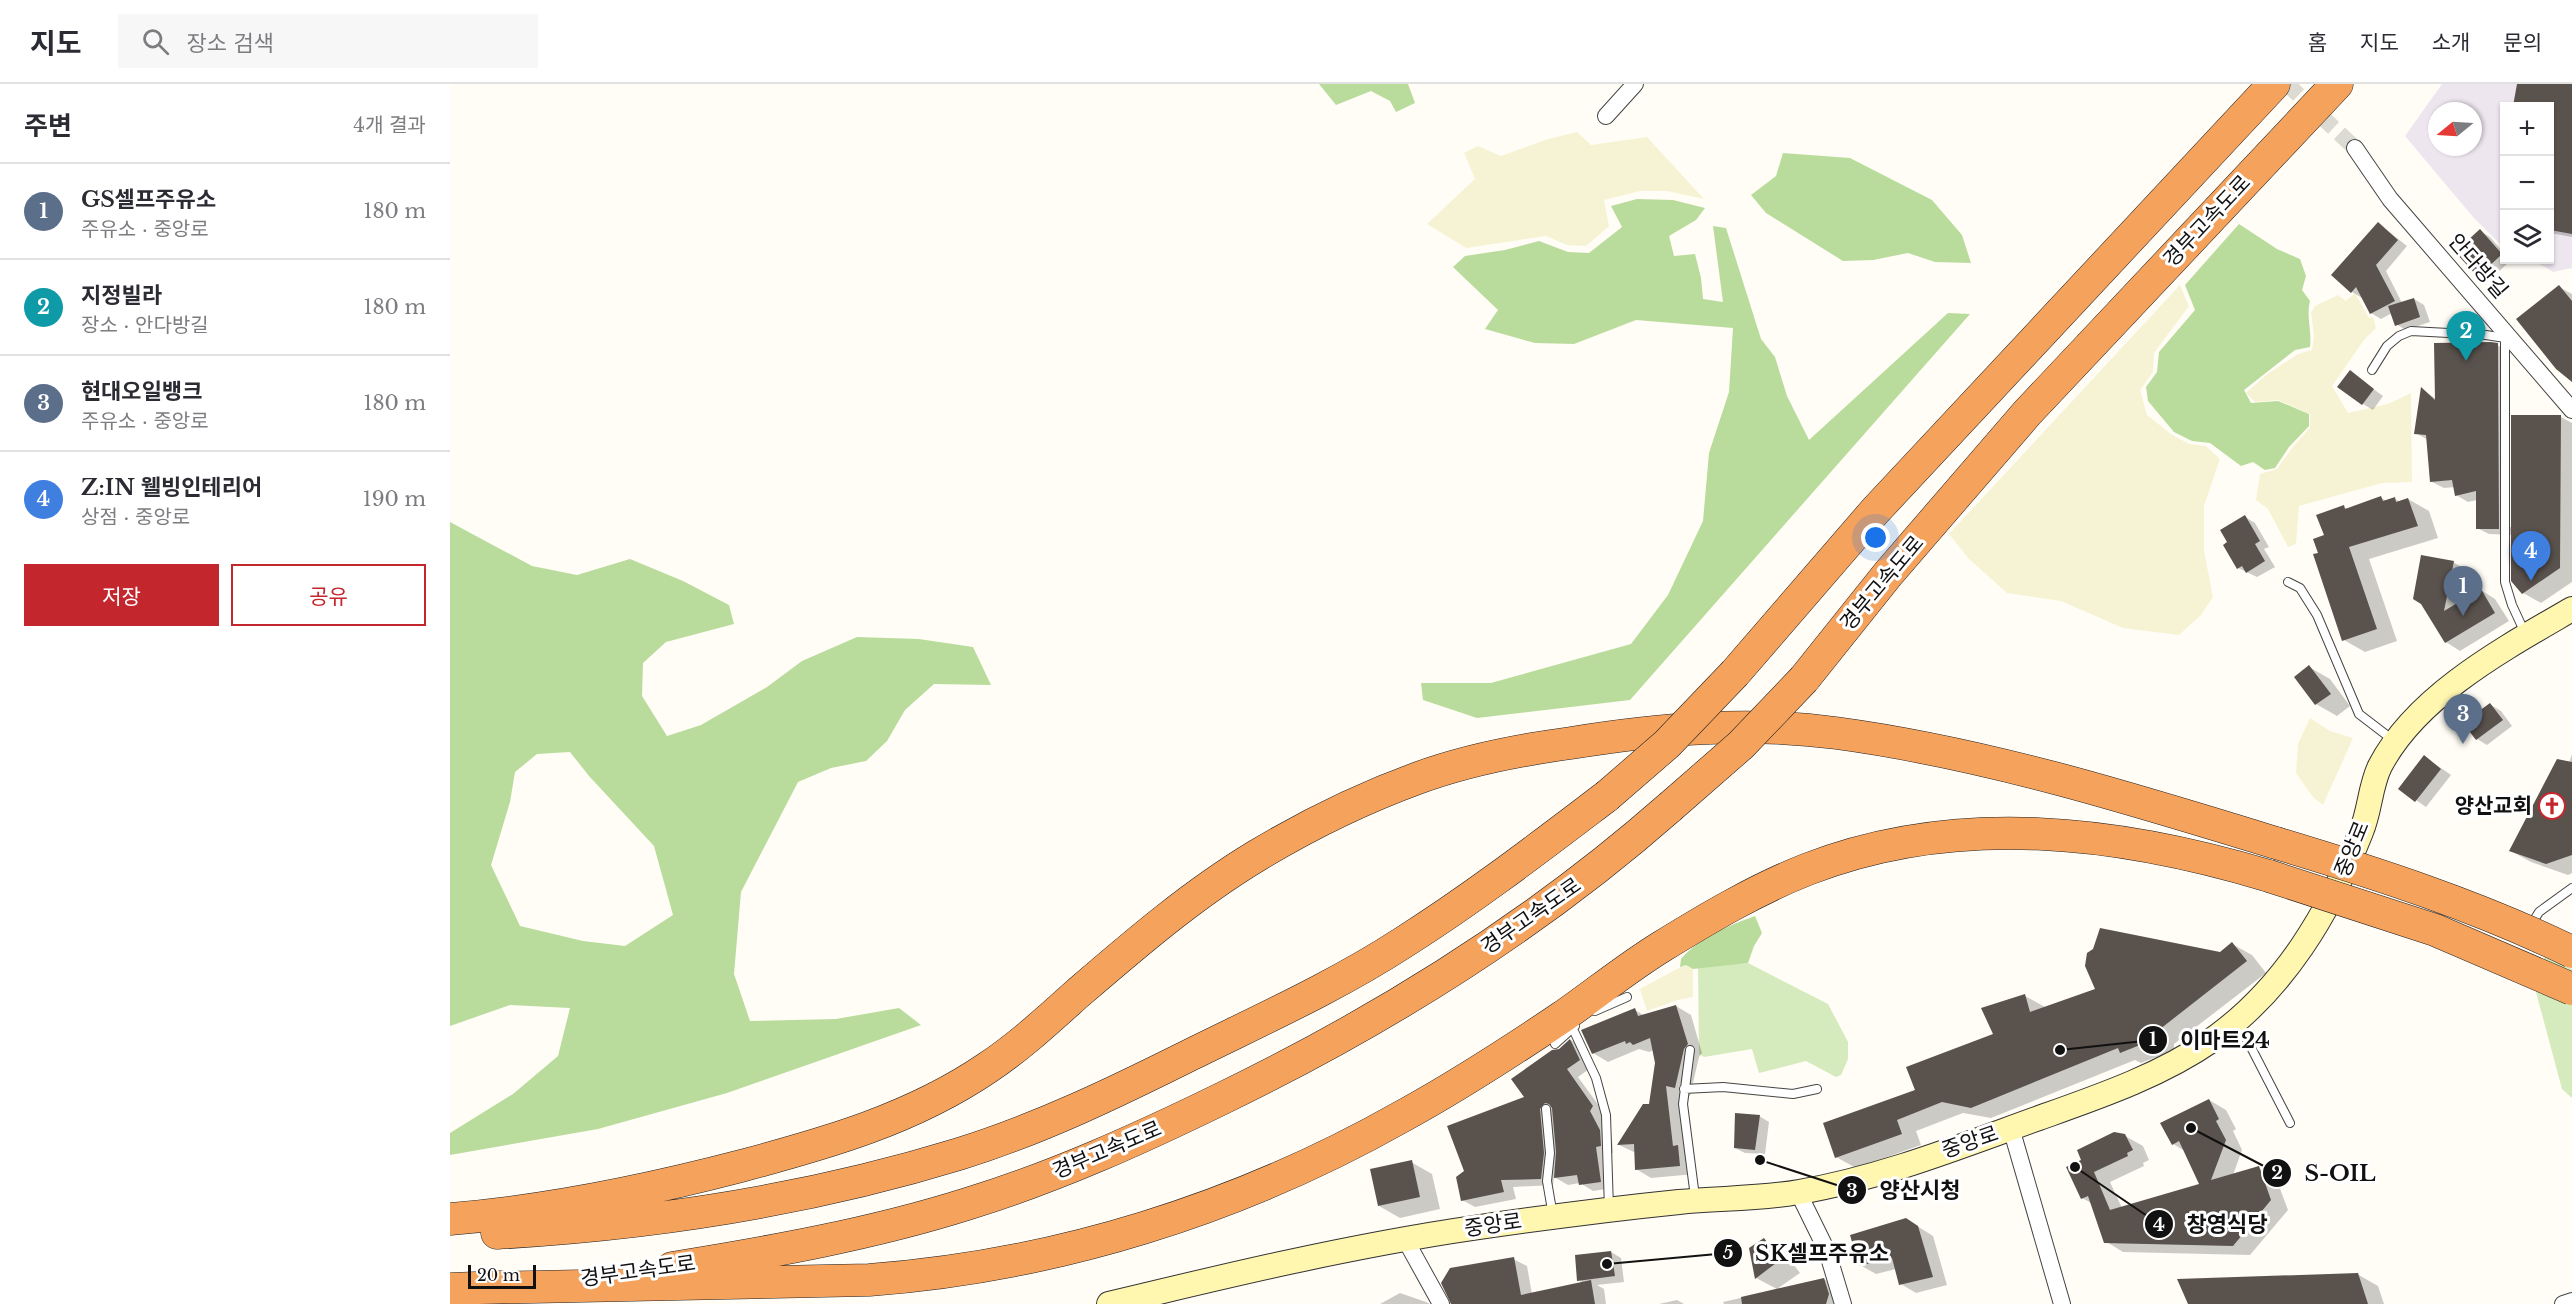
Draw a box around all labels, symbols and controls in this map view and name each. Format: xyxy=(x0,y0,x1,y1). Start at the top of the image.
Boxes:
search box xyxy=(118,14,538,68)
icon: search xyxy=(139,25,172,58)
text: 지도 xyxy=(30,26,82,61)
text: 장소 검색 xyxy=(187,30,274,57)
text: 홈 xyxy=(2308,30,2327,56)
text: 지도 xyxy=(2360,30,2399,56)
text: 소개 xyxy=(2432,30,2470,56)
text: 문의 xyxy=(2503,30,2542,56)
north arrow xyxy=(2428,102,2482,156)
map controls xyxy=(2500,102,2554,264)
button: + xyxy=(2500,102,2554,156)
text: 주변 xyxy=(24,110,72,142)
text: 4개 결과 xyxy=(353,113,426,137)
button: − xyxy=(2500,156,2554,210)
street label: 경부고속도로 xyxy=(2158,170,2256,272)
text: GS셀프주유소 xyxy=(81,186,216,213)
text: 1 xyxy=(39,199,48,223)
text: 180 m xyxy=(363,199,426,223)
button: layers xyxy=(2500,210,2554,264)
text: 주유소 · 중앙로 xyxy=(81,217,209,241)
street label: 안다방길 xyxy=(2443,228,2513,304)
text: 지정빌라 xyxy=(81,282,162,309)
text: 2 xyxy=(37,295,50,319)
text: 180 m xyxy=(363,295,426,319)
pin: 2 xyxy=(2446,312,2486,361)
text: 장소 · 안다방길 xyxy=(81,313,209,337)
text: 현대오일뱅크 xyxy=(81,378,202,405)
text: 3 xyxy=(37,391,50,415)
text: 180 m xyxy=(363,391,426,415)
text: 주유소 · 중앙로 xyxy=(81,409,209,433)
text: Z:IN 웰빙인테리어 xyxy=(81,474,262,501)
text: 4 xyxy=(37,487,50,511)
text: 190 m xyxy=(363,487,426,511)
text: 상점 · 중앙로 xyxy=(81,505,190,529)
your location xyxy=(1861,523,1890,552)
street label: 경부고속도로 xyxy=(1835,530,1929,636)
pin: 4 xyxy=(2512,532,2550,581)
button: 저장 xyxy=(24,564,219,626)
button: 공유 xyxy=(231,564,426,626)
pin: 1 xyxy=(2444,566,2482,616)
pin: 3 xyxy=(2444,694,2482,744)
church icon: 양산교회 xyxy=(2537,791,2567,821)
place label: 양산교회 xyxy=(2455,793,2532,819)
street label: 중앙로 xyxy=(2329,817,2375,881)
street label: 경부고속도로 xyxy=(1476,872,1586,960)
callout: 이마트24 xyxy=(2138,1020,2281,1060)
text: 이마트24 xyxy=(2180,1027,2270,1054)
text: 1 xyxy=(2149,1029,2157,1051)
street label: 경부고속도로 xyxy=(1049,1115,1165,1185)
street label: 중앙로 xyxy=(1938,1120,2002,1164)
callout: S-OIL xyxy=(2262,1153,2387,1193)
text: S-OIL xyxy=(2304,1160,2376,1187)
text: 2 xyxy=(2271,1162,2283,1184)
callout: 양산시청 xyxy=(1837,1170,1972,1210)
text: 양산시청 xyxy=(1880,1177,1960,1204)
text: 3 xyxy=(1846,1180,1858,1202)
callout: 창영식당 xyxy=(2144,1204,2279,1244)
street label: 중앙로 xyxy=(1462,1208,1524,1242)
text: 창영식당 xyxy=(2187,1211,2267,1238)
text: 4 xyxy=(2153,1214,2165,1236)
callout: SK셀프주유소 xyxy=(1713,1233,1901,1273)
text: SK셀프주유소 xyxy=(1755,1240,1889,1267)
text: 5 xyxy=(1723,1242,1733,1264)
street label: 경부고속도로 xyxy=(579,1250,697,1292)
scale bar xyxy=(468,1262,536,1290)
text: 20 m xyxy=(477,1265,520,1285)

